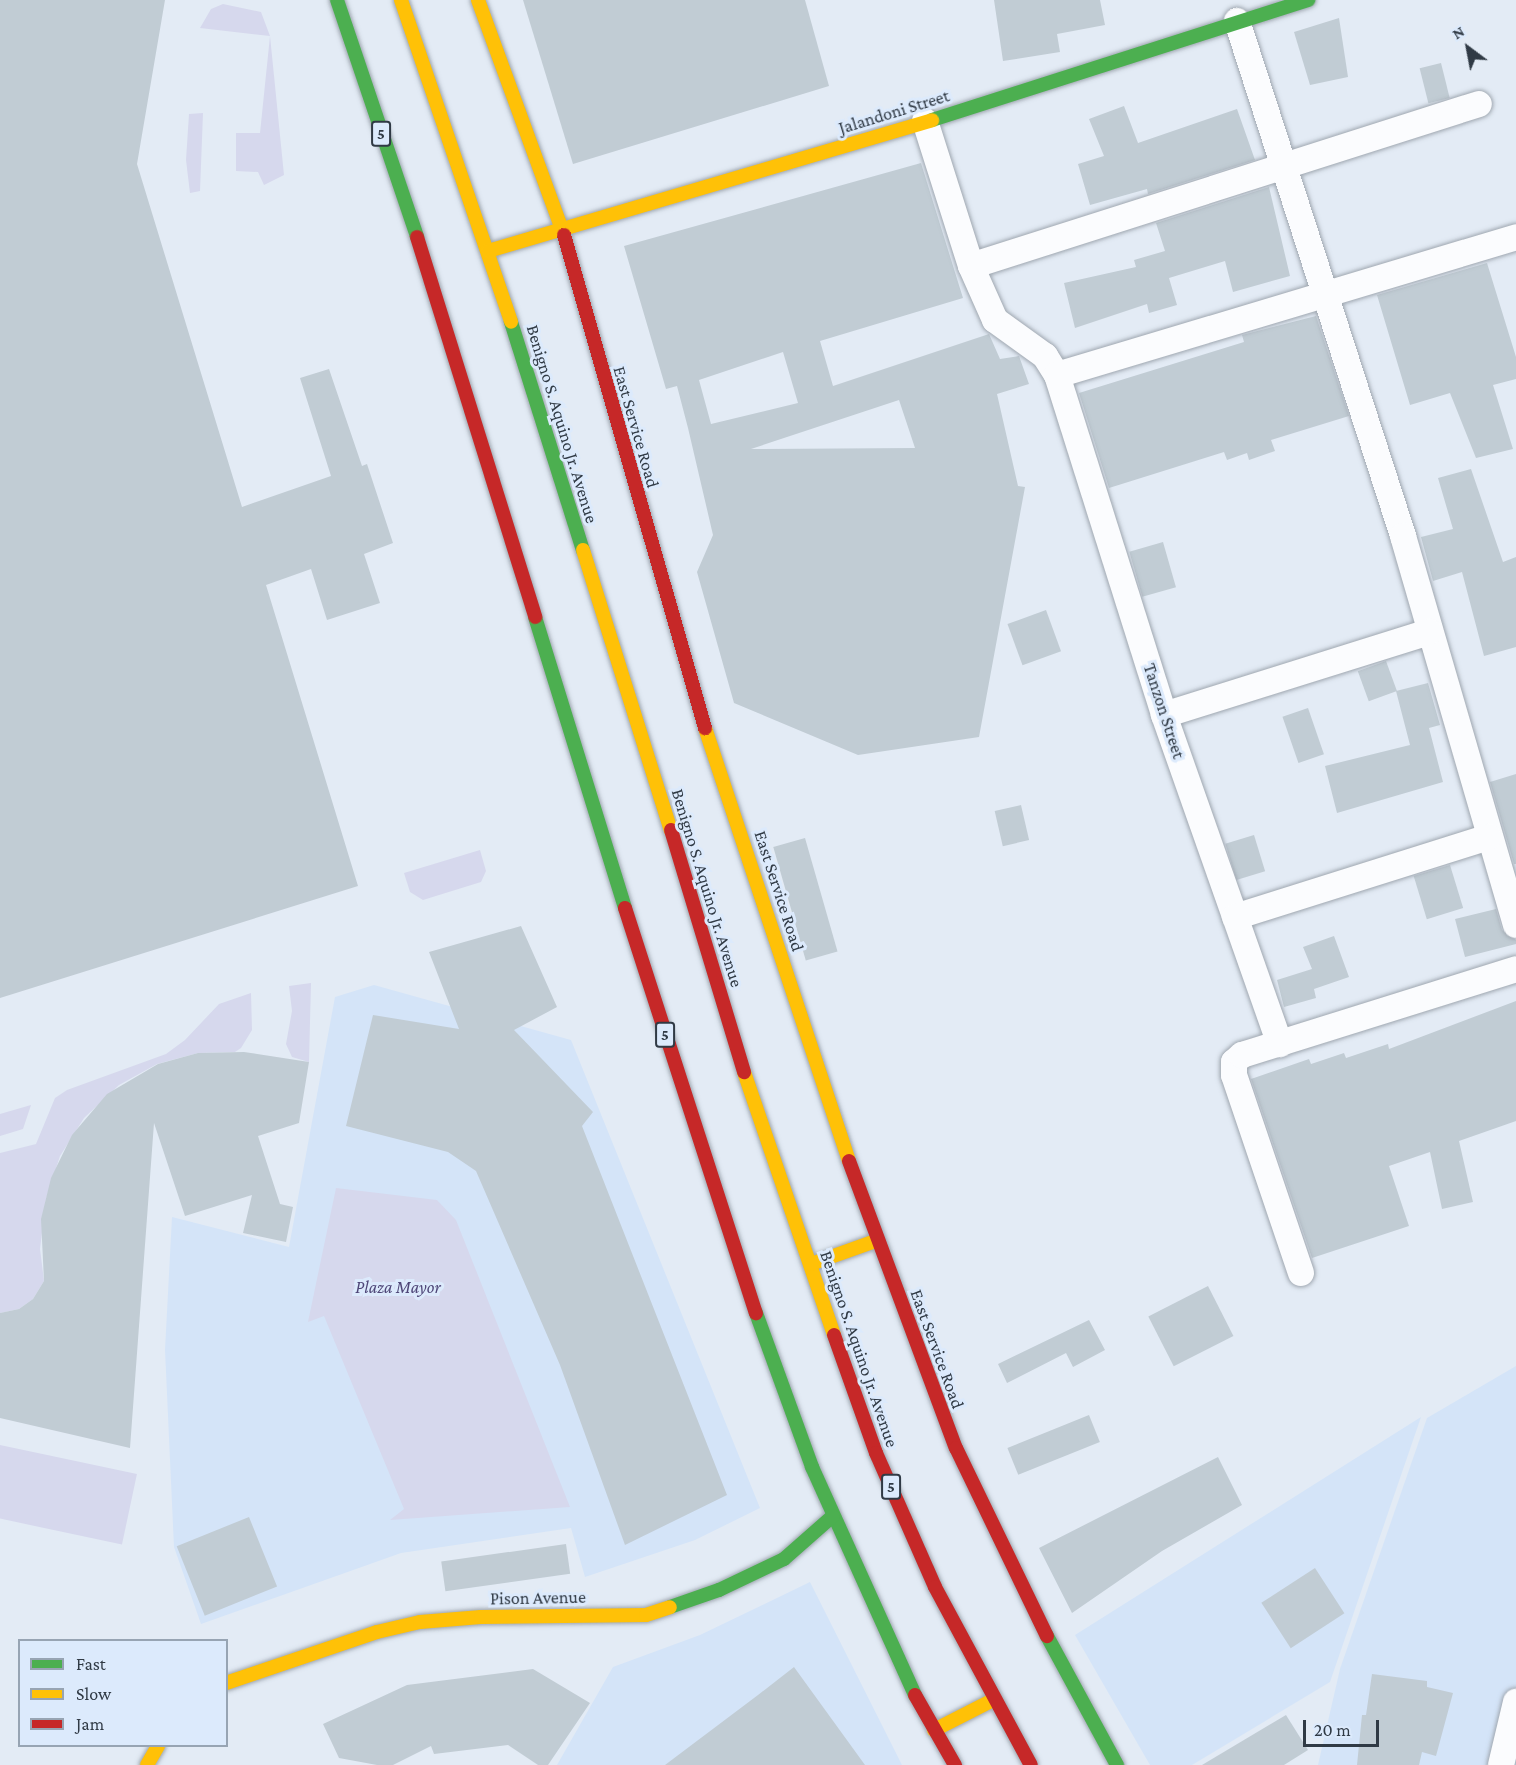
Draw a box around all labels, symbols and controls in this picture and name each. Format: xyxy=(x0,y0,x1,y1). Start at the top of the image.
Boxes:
north arrow xyxy=(1438,18,1498,78)
text: N xyxy=(1449,22,1467,42)
street label: Jalandoni Street xyxy=(836,85,952,139)
road number: 5 xyxy=(370,121,392,147)
street label: Benigno S. Aquino Jr. Avenue xyxy=(522,322,602,526)
street label: East Service Road xyxy=(608,364,664,490)
street label: Tanzon Street xyxy=(1138,661,1190,761)
street label: Benigno S. Aquino Jr. Avenue xyxy=(667,786,747,990)
street label: East Service Road xyxy=(749,828,809,954)
road number: 5 xyxy=(654,1022,676,1048)
street label: Benigno S. Aquino Jr. Avenue xyxy=(815,1248,903,1450)
park label: Plaza Mayor xyxy=(355,1276,441,1298)
street label: East Service Road xyxy=(905,1286,969,1412)
road number: 5 xyxy=(880,1474,902,1500)
street label: Pison Avenue xyxy=(490,1586,586,1610)
legend xyxy=(18,1639,228,1747)
text: Fast xyxy=(76,1654,106,1674)
text: Slow xyxy=(76,1684,111,1704)
scale bar xyxy=(1306,1708,1382,1746)
text: Jam xyxy=(76,1714,104,1734)
text: 20 m xyxy=(1314,1720,1351,1740)

